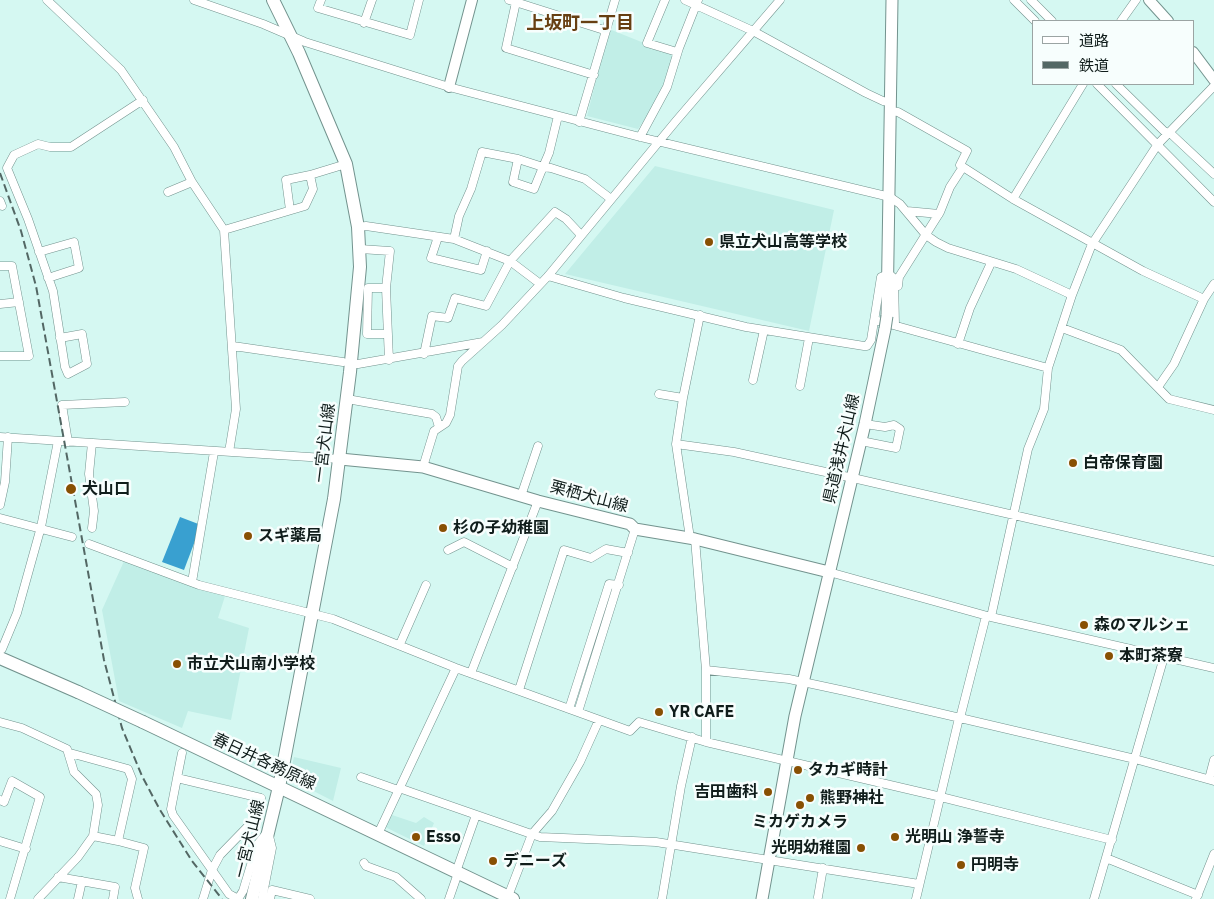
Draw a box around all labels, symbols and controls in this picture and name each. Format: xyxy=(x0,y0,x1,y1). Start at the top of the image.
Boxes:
district label: 上坂町一丁目 xyxy=(526,13,634,35)
legend xyxy=(1032,20,1194,85)
text: 道路 xyxy=(1079,31,1109,50)
text: 鉄道 xyxy=(1079,56,1109,75)
place label: 県立犬山高等学校 xyxy=(719,232,847,252)
marker: 県立犬山高等学校 xyxy=(703,236,715,248)
street label: 県道浅井犬山線 xyxy=(820,392,864,506)
street label: 一宮犬山線 xyxy=(311,402,339,484)
place label: 白帝保育園 xyxy=(1083,453,1163,473)
marker: 白帝保育園 xyxy=(1067,457,1079,469)
street label: 栗栖犬山線 xyxy=(548,477,630,517)
place label: 犬山口 xyxy=(82,479,130,499)
marker: 犬山口 xyxy=(64,482,78,496)
place label: 杉の子幼稚園 xyxy=(453,518,549,538)
marker: 杉の子幼稚園 xyxy=(437,522,449,534)
place label: スギ薬局 xyxy=(258,526,322,546)
marker: スギ薬局 xyxy=(242,530,254,542)
place label: 森のマルシェ xyxy=(1094,615,1190,635)
marker: 森のマルシェ xyxy=(1078,619,1090,631)
place label: 本町茶寮 xyxy=(1119,646,1183,666)
marker: 本町茶寮 xyxy=(1103,650,1115,662)
place label: 市立犬山南小学校 xyxy=(187,654,315,674)
marker: 市立犬山南小学校 xyxy=(171,658,183,670)
place label: YR CAFE xyxy=(669,702,734,722)
marker: YR CAFE xyxy=(653,706,665,718)
street label: 春日井各務原線 xyxy=(209,730,319,794)
place label: タカギ時計 xyxy=(808,760,888,780)
marker: タカギ時計 xyxy=(792,764,804,776)
place label: 吉田歯科 xyxy=(694,782,758,802)
marker: 吉田歯科 xyxy=(762,786,774,798)
place label: 熊野神社 xyxy=(820,788,884,808)
marker: 熊野神社 xyxy=(804,792,816,804)
street label: 一宮犬山線 xyxy=(231,798,269,880)
marker: ミカゲカメラ xyxy=(794,799,806,811)
place label: ミカゲカメラ xyxy=(752,812,848,832)
place label: Esso xyxy=(426,827,461,847)
place label: 光明山 浄誓寺 xyxy=(905,827,1005,847)
marker: Esso xyxy=(410,831,422,843)
marker: 光明山 浄誓寺 xyxy=(889,831,901,843)
place label: 光明幼稚園 xyxy=(771,838,851,858)
marker: 光明幼稚園 xyxy=(855,842,867,854)
place label: デニーズ xyxy=(503,851,567,871)
marker: デニーズ xyxy=(487,855,499,867)
place label: 円明寺 xyxy=(971,855,1019,875)
marker: 円明寺 xyxy=(955,859,967,871)

